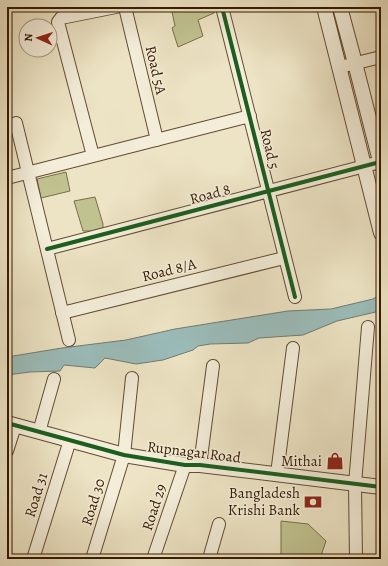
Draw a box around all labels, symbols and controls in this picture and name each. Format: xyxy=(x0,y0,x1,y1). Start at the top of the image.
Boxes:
north arrow xyxy=(18,18,58,58)
text: N xyxy=(21,33,36,42)
street label: Road 5A xyxy=(141,44,171,97)
street label: Road 5 xyxy=(256,127,284,171)
street label: Road 8 xyxy=(187,179,233,209)
street label: Road 8/A xyxy=(140,254,198,286)
street label: Rupnagar Road xyxy=(146,436,243,468)
place label: Mithai xyxy=(281,451,322,471)
shop icon: Mithai xyxy=(325,451,345,471)
street label: Road 31 xyxy=(20,470,52,520)
street label: Road 30 xyxy=(76,476,110,528)
street label: Road 29 xyxy=(137,481,171,533)
place label: Bangladesh Krishi Bank xyxy=(228,483,301,520)
bank icon: Bangladesh Krishi Bank xyxy=(303,492,323,512)

